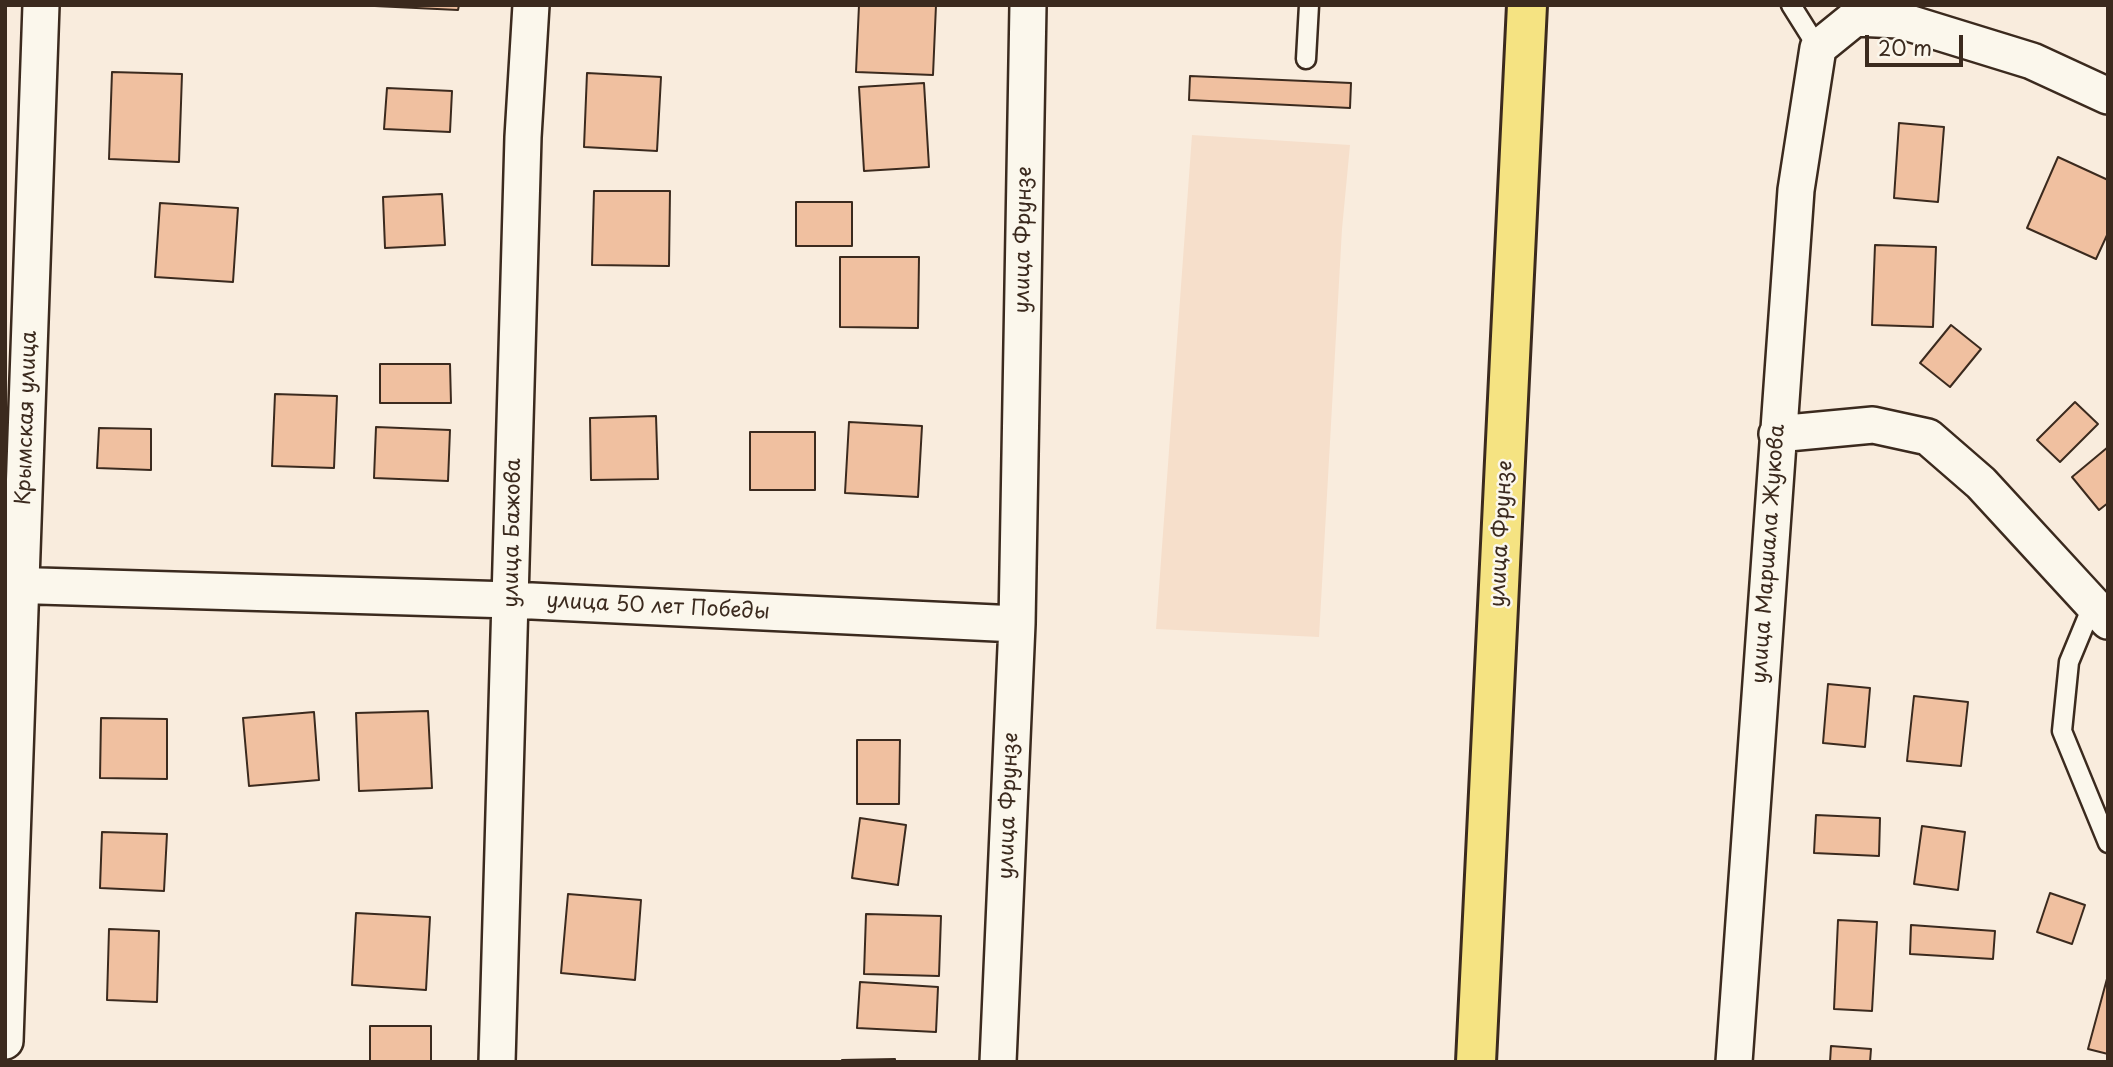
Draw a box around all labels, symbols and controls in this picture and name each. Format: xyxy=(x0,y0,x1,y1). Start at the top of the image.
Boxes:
scale bar xyxy=(1868,21,1966,65)
text: 20 m xyxy=(1878,31,1932,63)
street label: улица Фрунзе xyxy=(1010,166,1038,314)
street label: Крымская улица xyxy=(11,330,43,506)
street label: улица Маршала Жукова xyxy=(1747,424,1791,684)
street label: улица Бажова xyxy=(499,458,527,608)
street label: улица Фрунзе xyxy=(1486,460,1518,608)
street label: улица 50 лет Победы xyxy=(546,589,770,625)
street label: улица Фрунзе xyxy=(994,732,1024,880)

